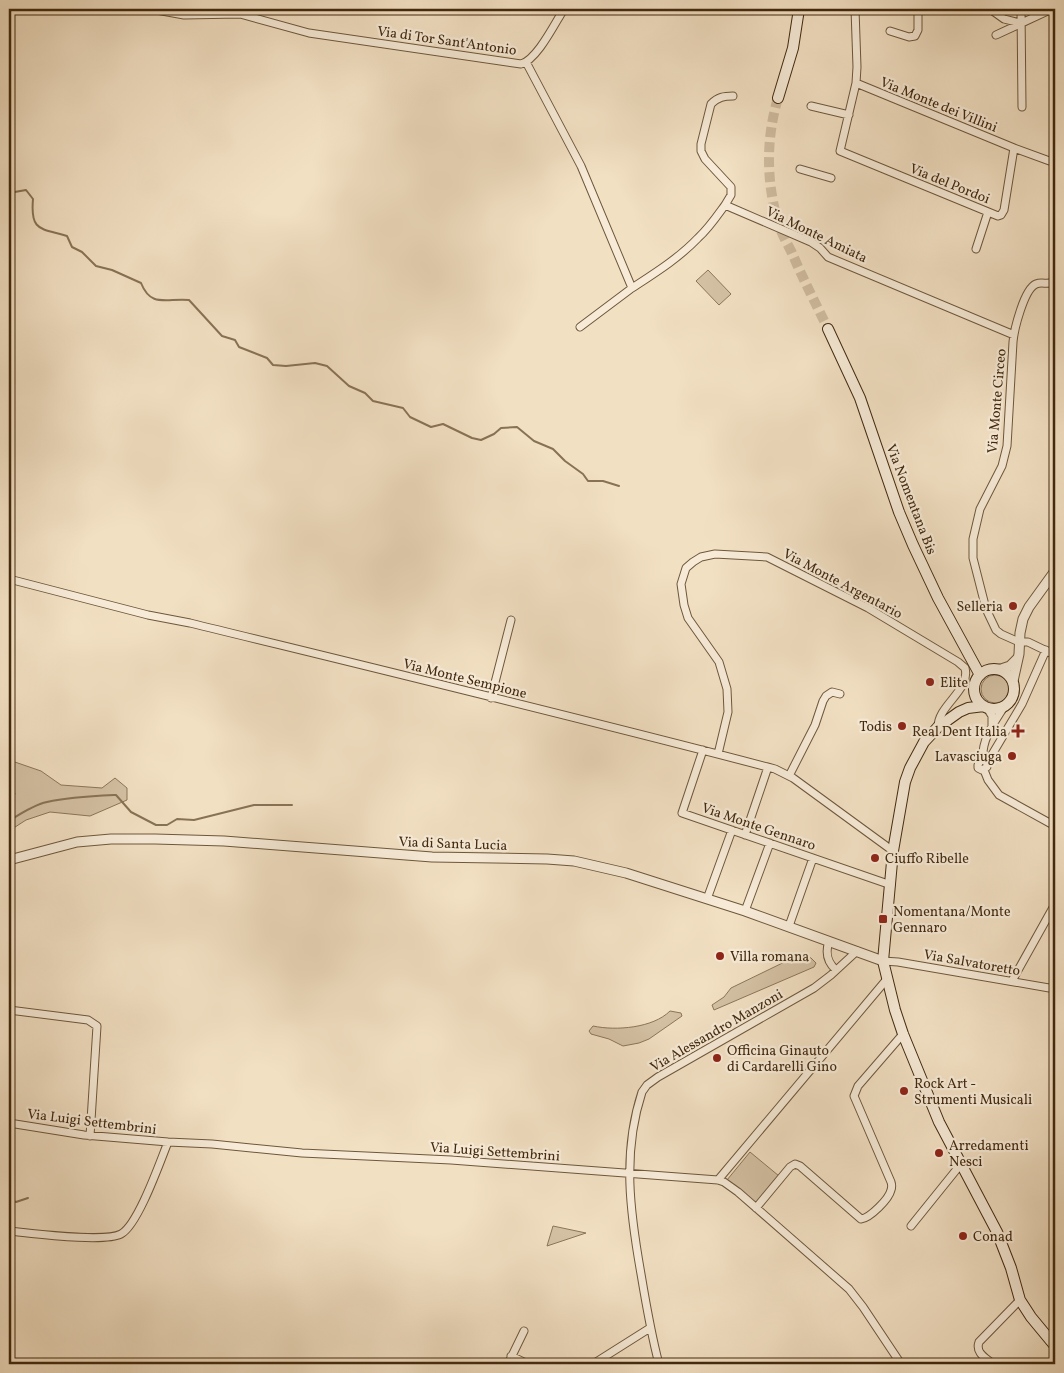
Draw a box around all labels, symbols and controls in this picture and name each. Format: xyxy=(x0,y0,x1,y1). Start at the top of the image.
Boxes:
street label: Via di Tor Sant'Antonio xyxy=(376,22,518,61)
street label: Via Monte dei Villini xyxy=(877,73,1000,138)
street label: Via del Pordoi xyxy=(906,160,992,209)
street label: Via Monte Amiata xyxy=(762,203,870,268)
street label: Via Monte Circeo xyxy=(983,348,1012,454)
street label: Via Nomentana Bis xyxy=(881,441,940,558)
street label: Via Monte Argentario xyxy=(779,545,905,624)
place label: Selleria xyxy=(957,598,1003,617)
marker: Selleria xyxy=(1007,600,1019,612)
street label: Via Monte Sempione xyxy=(401,655,529,704)
place label: Elite xyxy=(940,674,969,693)
marker: Elite xyxy=(924,676,936,688)
place label: Todis xyxy=(859,718,892,737)
marker: Todis xyxy=(896,720,908,732)
place label: Real Dent Italia xyxy=(912,723,1007,742)
marker: Real Dent Italia xyxy=(1011,724,1025,738)
place label: Lavasciuga xyxy=(935,748,1002,767)
marker: Lavasciuga xyxy=(1006,750,1018,762)
street label: Via Monte Gennaro xyxy=(699,799,818,856)
street label: Via di Santa Lucia xyxy=(398,833,508,856)
place label: Ciuffo Ribelle xyxy=(885,850,969,869)
marker: Ciuffo Ribelle xyxy=(869,852,881,864)
place label: Nomentana/Monte Gennaro xyxy=(893,903,1011,938)
marker: Nomentana/Monte Gennaro xyxy=(877,913,889,925)
street label: Via Salvatoretto xyxy=(922,946,1021,981)
place label: Villa romana xyxy=(730,948,809,967)
marker: Villa romana xyxy=(714,950,726,962)
street label: Via Alessandro Manzoni xyxy=(647,985,787,1077)
place label: Officina Ginauto di Cardarelli Gino xyxy=(727,1042,837,1077)
marker: Officina Ginauto di Cardarelli Gino xyxy=(711,1052,723,1064)
place label: Rock Art - Strumenti Musicali xyxy=(914,1075,1032,1110)
marker: Rock Art - Strumenti Musicali xyxy=(898,1085,910,1097)
street label: Via Luigi Settembrini xyxy=(26,1105,158,1140)
place label: Arredamenti Nesci xyxy=(949,1137,1029,1172)
street label: Via Luigi Settembrini xyxy=(429,1138,561,1167)
marker: Arredamenti Nesci xyxy=(933,1147,945,1159)
place label: Conad xyxy=(973,1228,1013,1247)
marker: Conad xyxy=(957,1230,969,1242)

